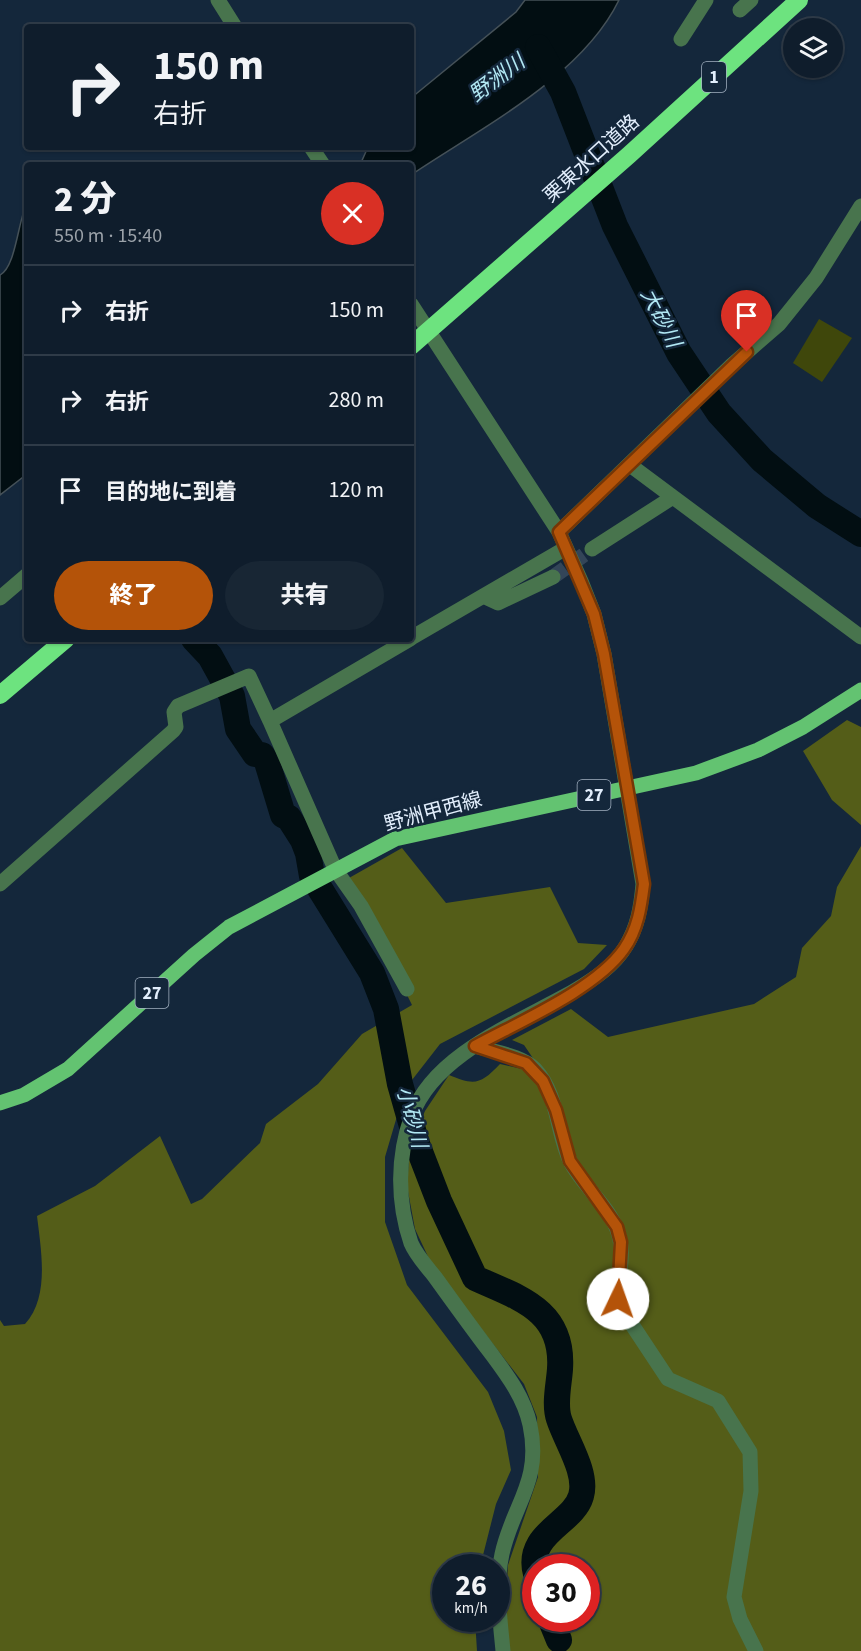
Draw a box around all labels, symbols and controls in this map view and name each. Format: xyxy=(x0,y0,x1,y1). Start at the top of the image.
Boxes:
map controls xyxy=(783,18,843,78)
button: layers xyxy=(783,18,843,78)
text: 150 m xyxy=(153,36,264,96)
water label: 野洲川 xyxy=(463,46,533,109)
icon: right xyxy=(54,48,132,126)
road number: 1 xyxy=(702,62,726,92)
text: 右折 xyxy=(153,95,207,134)
street label: 栗東水口道路 xyxy=(538,108,646,209)
text: 2 分 xyxy=(54,174,116,225)
button: close xyxy=(321,182,384,245)
text: 550 m · 15:40 xyxy=(54,222,162,250)
water label: 大砂川 xyxy=(633,283,690,355)
pin xyxy=(721,290,772,352)
icon: right xyxy=(54,294,87,327)
text: 150 m xyxy=(329,294,384,326)
text: 右折 xyxy=(105,296,149,328)
icon: arrive xyxy=(730,299,763,332)
icon: right xyxy=(54,384,87,417)
text: 280 m xyxy=(329,384,384,416)
text: 右折 xyxy=(105,386,149,418)
icon: arrive xyxy=(54,474,87,507)
text: 120 m xyxy=(329,474,384,506)
text: 目的地に到着 xyxy=(105,476,237,508)
button: 終了 xyxy=(54,561,213,630)
button: 共有 xyxy=(225,561,384,630)
road number: 27 xyxy=(578,780,610,810)
street label: 野洲甲西線 xyxy=(381,786,485,838)
road number: 27 xyxy=(136,978,168,1008)
water label: 小砂川 xyxy=(389,1083,435,1153)
position arrow xyxy=(586,1267,650,1331)
speed limit sign: 30 xyxy=(522,1554,600,1632)
text: 26 xyxy=(455,1564,487,1607)
text: km/h xyxy=(454,1598,488,1619)

